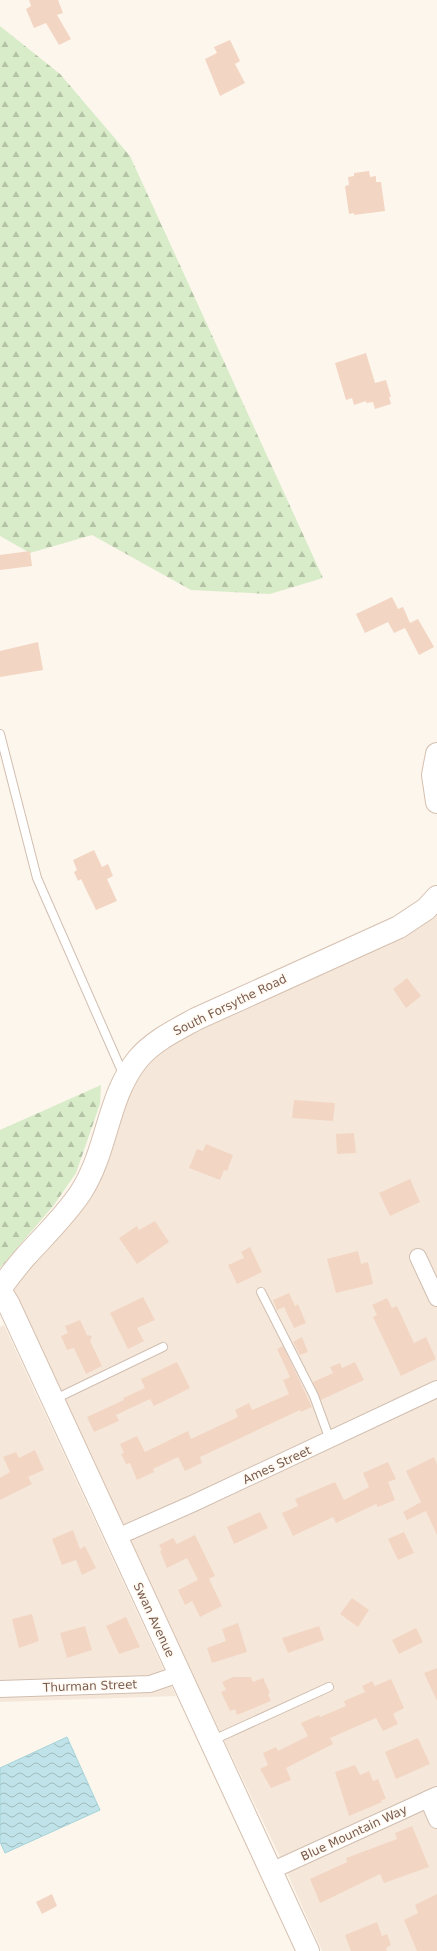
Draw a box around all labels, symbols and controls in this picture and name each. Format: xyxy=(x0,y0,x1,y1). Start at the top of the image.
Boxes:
street label: South Forsythe Road xyxy=(171,971,289,1039)
street label: Ames Street xyxy=(241,1443,314,1487)
street label: Swan Avenue xyxy=(131,1580,177,1660)
street label: Thurman Street xyxy=(42,1677,138,1695)
street label: Blue Mountain Way xyxy=(299,1802,409,1864)

